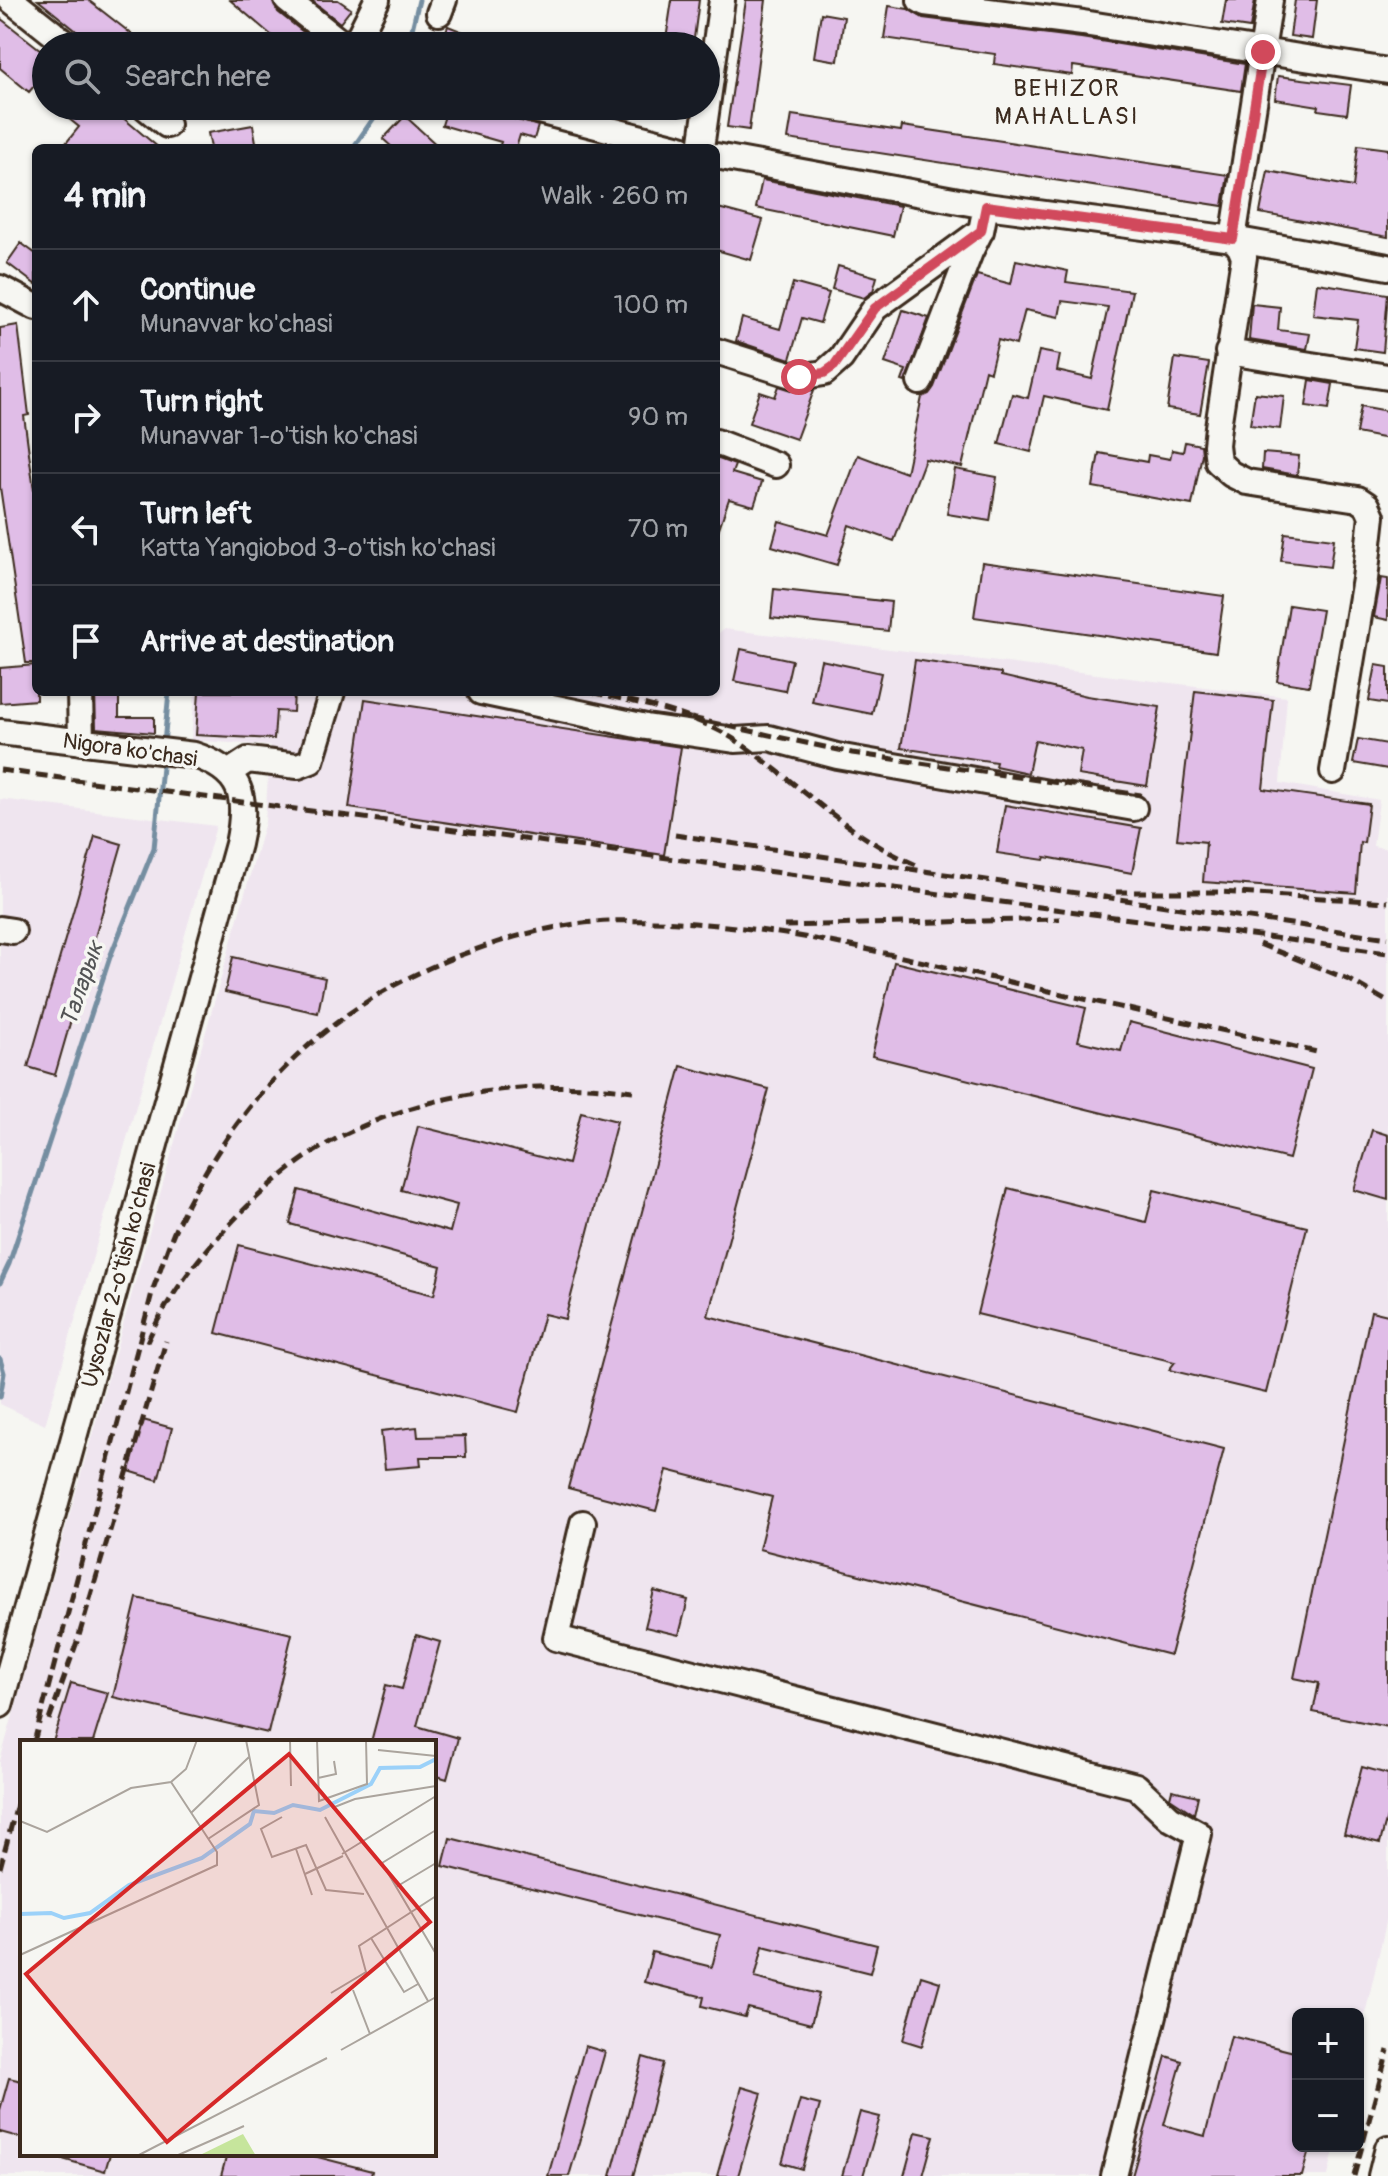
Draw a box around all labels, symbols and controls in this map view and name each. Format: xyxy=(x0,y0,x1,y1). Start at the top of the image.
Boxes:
search box xyxy=(32,32,720,120)
route end xyxy=(1245,34,1281,70)
icon: search xyxy=(60,54,104,98)
text: Search here xyxy=(124,58,271,95)
district label: BEHIZOR MAHALLASI xyxy=(994,74,1140,131)
text: 4 min xyxy=(64,175,146,218)
text: Walk · 260 m xyxy=(541,180,688,212)
text: Continue xyxy=(140,271,255,308)
icon: ahead xyxy=(64,283,108,327)
text: 100 m xyxy=(614,289,688,321)
text: Munavvar ko'chasi xyxy=(140,308,333,340)
route start xyxy=(781,359,817,395)
text: Turn right xyxy=(140,383,263,420)
icon: right xyxy=(64,395,108,439)
text: 90 m xyxy=(628,401,688,433)
text: Munavvar 1-o'tish ko'chasi xyxy=(140,420,418,452)
text: Turn left xyxy=(140,495,251,532)
icon: left xyxy=(64,507,108,551)
text: 70 m xyxy=(628,513,688,545)
text: Katta Yangiobod 3-o'tish ko'chasi xyxy=(140,532,496,564)
icon: arrive xyxy=(64,619,108,663)
text: Arrive at destination xyxy=(140,623,394,660)
street label: Nigora ko'chasi xyxy=(61,727,199,773)
water label: Таларык xyxy=(54,935,111,1030)
street label: Uysozlar 2-o'tish ko'chasi xyxy=(76,1159,163,1390)
inset map xyxy=(20,1740,436,2156)
map controls xyxy=(1292,2008,1364,2152)
button: + xyxy=(1292,2008,1364,2080)
button: − xyxy=(1292,2080,1364,2152)

